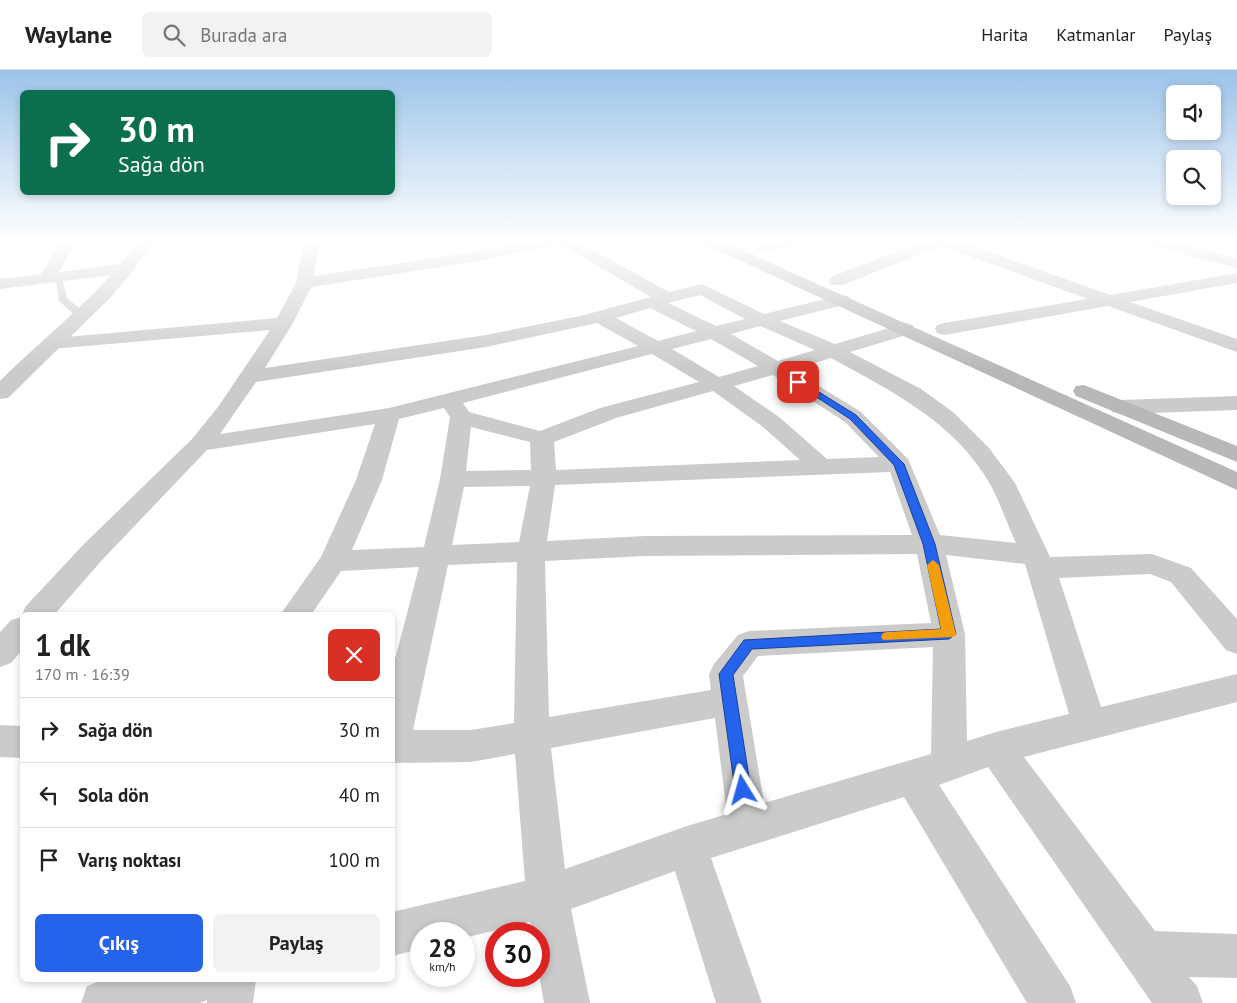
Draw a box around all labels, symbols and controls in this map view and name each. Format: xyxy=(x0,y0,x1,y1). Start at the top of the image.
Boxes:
search box xyxy=(142,12,492,57)
text: Waylane xyxy=(25,19,112,50)
icon: search xyxy=(160,21,188,49)
text: Burada ara xyxy=(200,23,287,47)
text: Harita xyxy=(981,23,1028,46)
text: Katmanlar xyxy=(1056,23,1135,46)
text: Paylaş xyxy=(1163,23,1212,46)
map controls xyxy=(1166,85,1221,205)
button: sound xyxy=(1166,85,1221,140)
text: 30 m xyxy=(118,106,195,152)
icon: right xyxy=(35,110,100,175)
text: Sağa dön xyxy=(118,150,205,178)
button: search xyxy=(1166,150,1221,205)
pin xyxy=(777,361,819,403)
icon: arrive xyxy=(784,368,812,396)
text: 1 dk xyxy=(35,625,91,664)
button: close xyxy=(328,629,380,681)
text: 170 m · 16:39 xyxy=(35,664,130,684)
icon: right xyxy=(35,716,63,744)
text: Sağa dön xyxy=(78,718,153,742)
text: 30 m xyxy=(339,718,380,742)
position arrow xyxy=(716,763,768,815)
icon: left xyxy=(35,781,63,809)
text: Sola dön xyxy=(78,783,149,807)
text: 40 m xyxy=(339,783,380,807)
icon: arrive xyxy=(35,846,63,874)
text: Varış noktası xyxy=(78,848,181,872)
text: 100 m xyxy=(328,848,380,872)
button: Çıkış xyxy=(35,914,203,972)
button: Paylaş xyxy=(213,914,380,972)
speed limit sign: 30 xyxy=(485,922,550,987)
text: 28 xyxy=(428,932,457,964)
text: km/h xyxy=(429,959,456,974)

